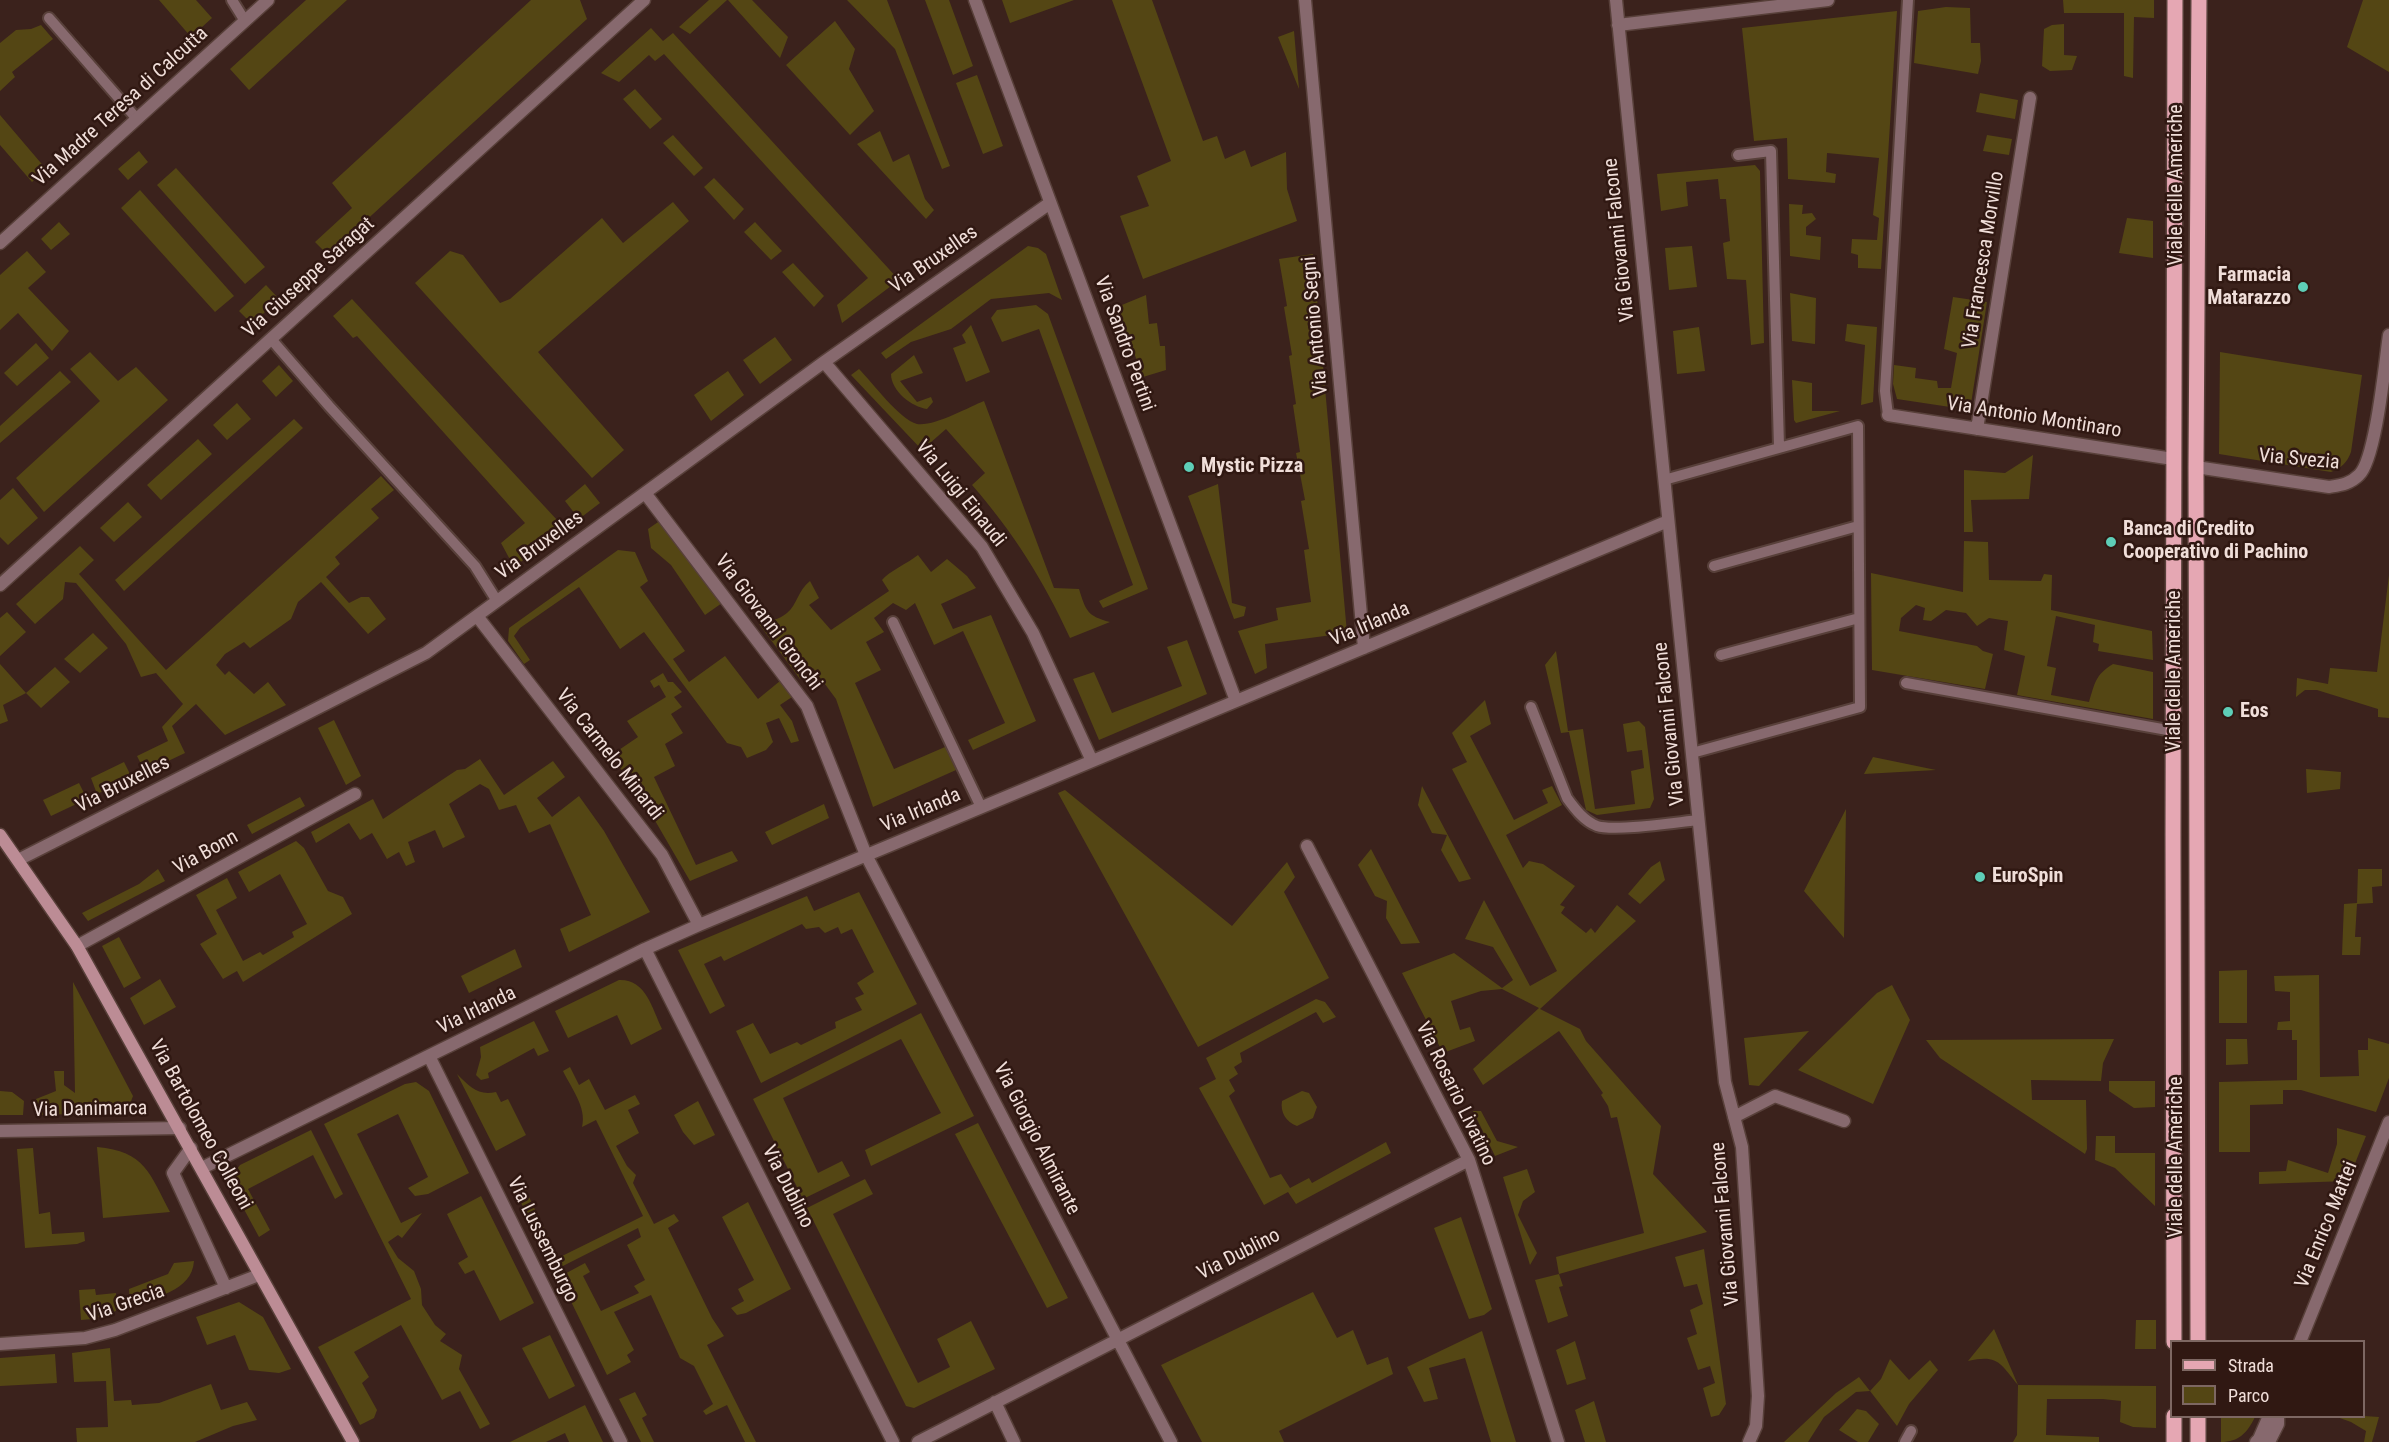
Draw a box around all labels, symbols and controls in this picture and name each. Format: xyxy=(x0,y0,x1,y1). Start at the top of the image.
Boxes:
street label: Via Madre Teresa di Calcutta xyxy=(29,22,213,192)
street label: Viale delle Americhe xyxy=(2165,104,2189,266)
street label: Via Giovanni Falcone xyxy=(1599,157,1641,323)
street label: Via Francesca Morvillo xyxy=(1958,170,2010,350)
street label: Via Giuseppe Saragat xyxy=(238,213,380,343)
street label: Via Bruxelles xyxy=(885,221,983,299)
street label: Via Antonio Segni xyxy=(1298,255,1334,397)
place label: Farmacia Matarazzo xyxy=(2207,264,2291,311)
street label: Via Sandro Pertini xyxy=(1088,273,1160,415)
marker: Farmacia Matarazzo xyxy=(2296,280,2310,294)
street label: Via Antonio Montinaro xyxy=(1945,392,2123,444)
street label: Via Luigi Einaudi xyxy=(910,436,1010,552)
street label: Via Svezia xyxy=(2258,445,2340,475)
place label: Mystic Pizza xyxy=(1201,455,1303,479)
marker: Mystic Pizza xyxy=(1182,460,1196,474)
street label: Via Bruxelles xyxy=(492,506,588,586)
place label: Banca di Credito Cooperativo di Pachino xyxy=(2123,518,2308,565)
marker: Banca di Credito Cooperativo di Pachino xyxy=(2104,535,2118,549)
street label: Via Giovanni Gronchi xyxy=(709,550,827,696)
street label: Viale delle Americhe xyxy=(2163,590,2187,752)
street label: Via Irlanda xyxy=(1326,597,1414,653)
street label: Via Giovanni Falcone xyxy=(1649,641,1691,807)
street label: Via Carmelo Minardi xyxy=(550,685,668,825)
place label: Eos xyxy=(2240,700,2269,724)
marker: Eos xyxy=(2221,705,2235,719)
street label: Via Bruxelles xyxy=(72,751,174,819)
street label: Via Irlanda xyxy=(877,783,965,839)
street label: Via Bonn xyxy=(169,825,243,881)
place label: EuroSpin xyxy=(1992,865,2063,889)
marker: EuroSpin xyxy=(1973,870,1987,884)
street label: Via Irlanda xyxy=(434,982,520,1040)
street label: Via Rosario Livatino xyxy=(1410,1018,1500,1170)
street label: Via Bartolomeo Colleoni xyxy=(143,1036,257,1214)
street label: Via Giorgio Almirante xyxy=(987,1059,1085,1219)
street label: Viale delle Americhe xyxy=(2165,1076,2189,1238)
street label: Via Danimarca xyxy=(32,1097,148,1123)
street label: Via Giovanni Falcone xyxy=(1707,1141,1745,1307)
street label: Via Dublino xyxy=(756,1142,818,1232)
street label: Via Enrico Mattei xyxy=(2291,1158,2363,1292)
street label: Via Lussemburgo xyxy=(501,1173,583,1307)
street label: Via Dublino xyxy=(1194,1224,1284,1286)
street label: Via Grecia xyxy=(84,1280,168,1328)
legend xyxy=(2170,1340,2365,1418)
text: Strada xyxy=(2228,1355,2274,1376)
text: Parco xyxy=(2228,1385,2269,1406)

